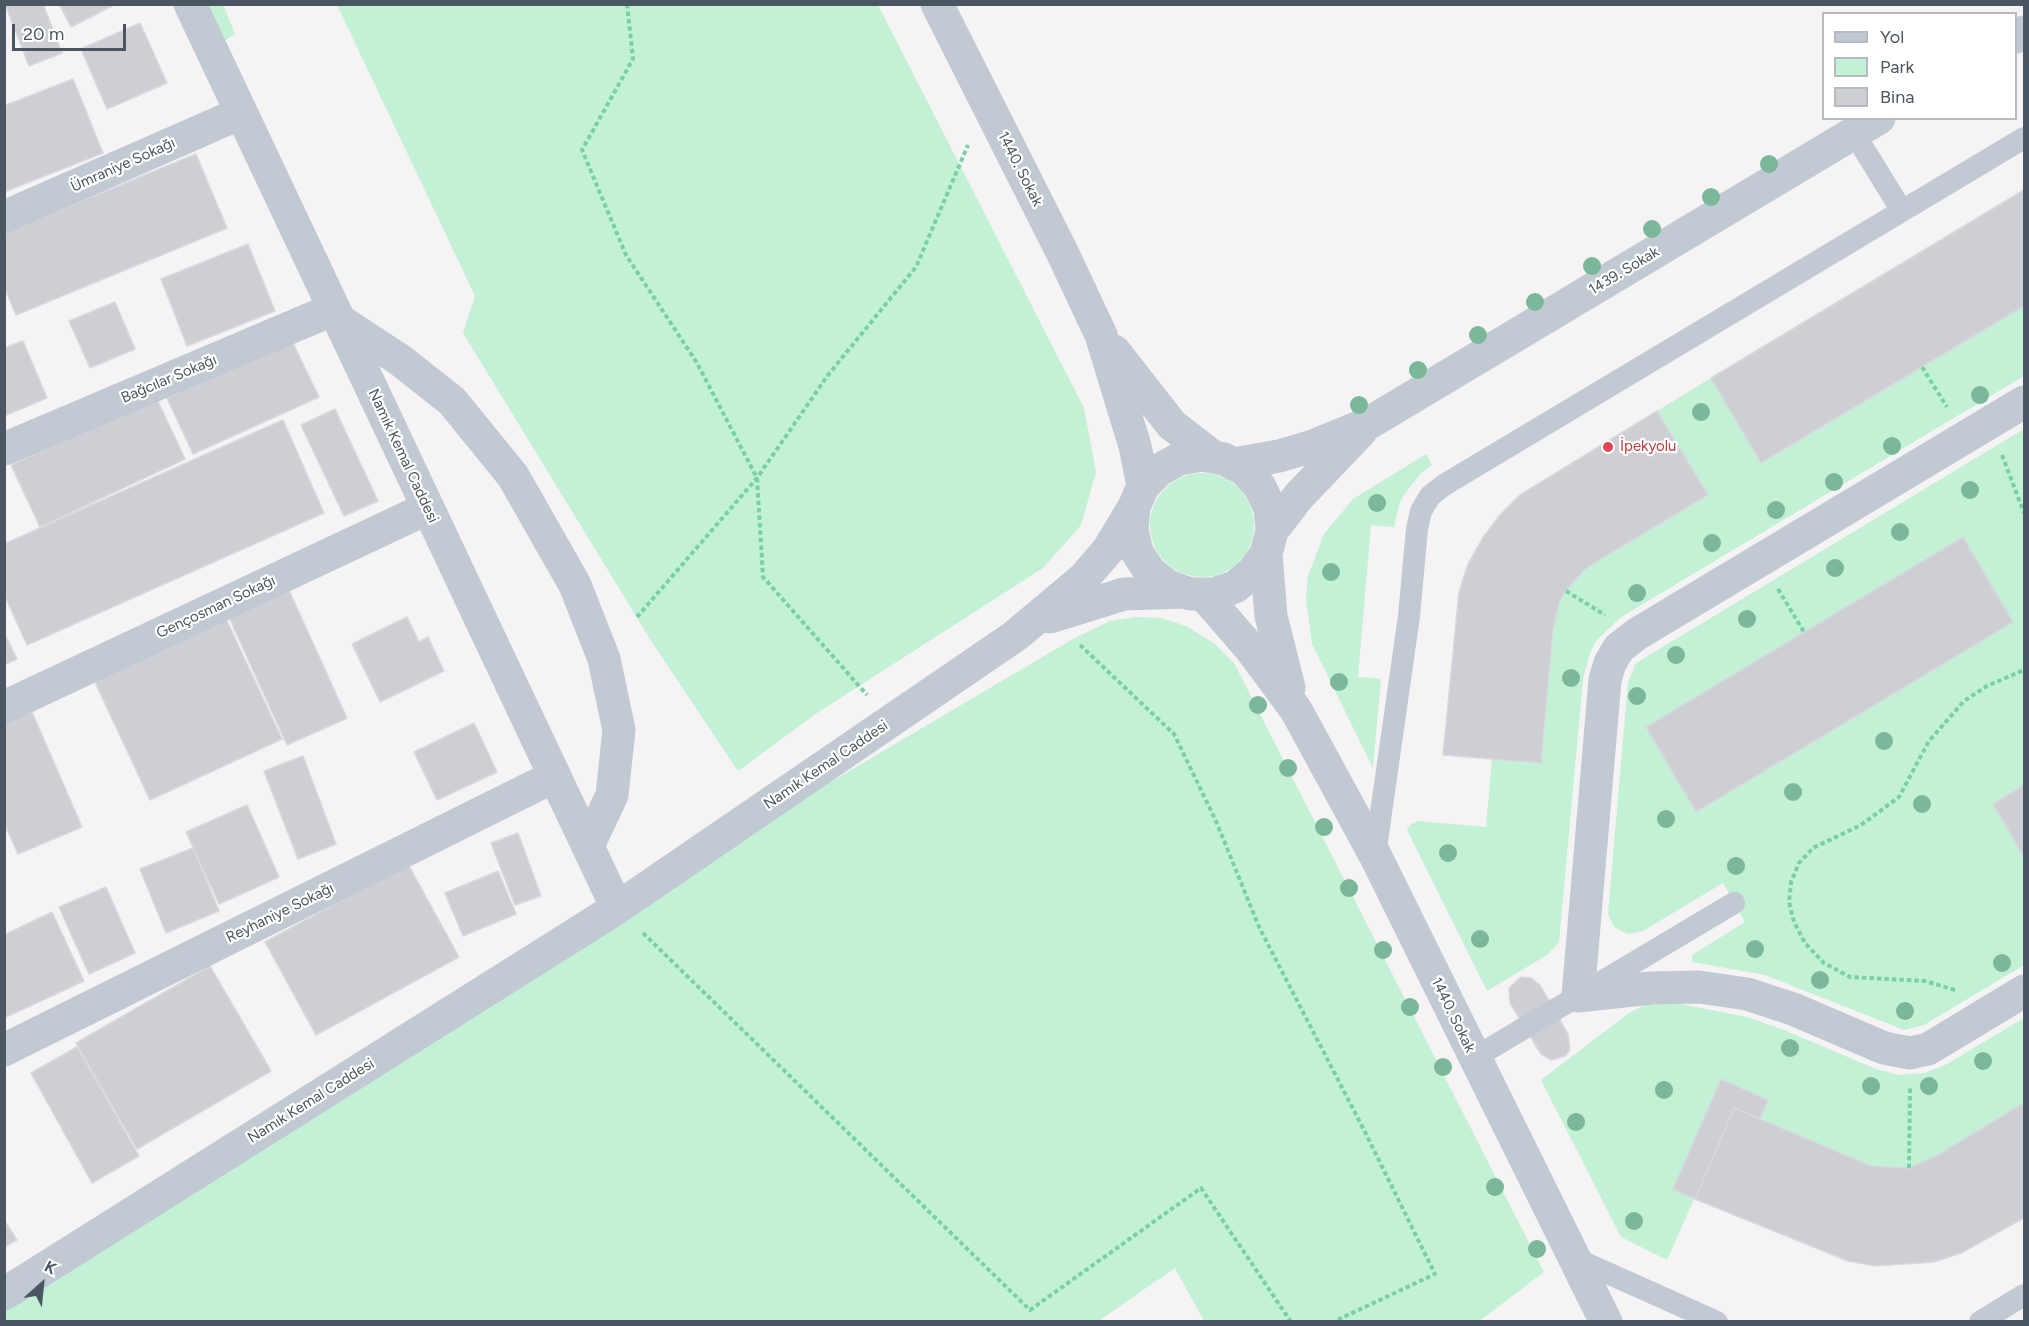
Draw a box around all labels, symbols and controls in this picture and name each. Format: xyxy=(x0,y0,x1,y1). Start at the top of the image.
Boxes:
scale bar xyxy=(15,12,129,50)
legend xyxy=(1822,12,2017,120)
text: 20 m xyxy=(23,23,64,45)
text: Yol xyxy=(1880,26,1904,48)
text: Park xyxy=(1880,56,1914,78)
text: Bina xyxy=(1880,86,1914,108)
street label: 1440. Sokak xyxy=(994,129,1046,209)
street label: Ümraniye Sokağı xyxy=(68,134,178,196)
street label: 1439. Sokak xyxy=(1586,243,1662,299)
street label: Bağcılar Sokağı xyxy=(119,351,219,407)
street label: Namık Kemal Caddesi xyxy=(364,386,442,526)
place label: İpekyolu xyxy=(1620,438,1676,456)
marker: İpekyolu xyxy=(1601,440,1615,454)
street label: Gençosman Sokağı xyxy=(154,572,278,642)
street label: Namık Kemal Caddesi xyxy=(761,717,891,813)
street label: Reyhaniye Sokağı xyxy=(223,879,337,947)
street label: 1440. Sokak xyxy=(1427,975,1479,1055)
street label: Namık Kemal Caddesi xyxy=(244,1055,378,1147)
north arrow xyxy=(12,1254,72,1314)
text: K xyxy=(41,1257,59,1278)

